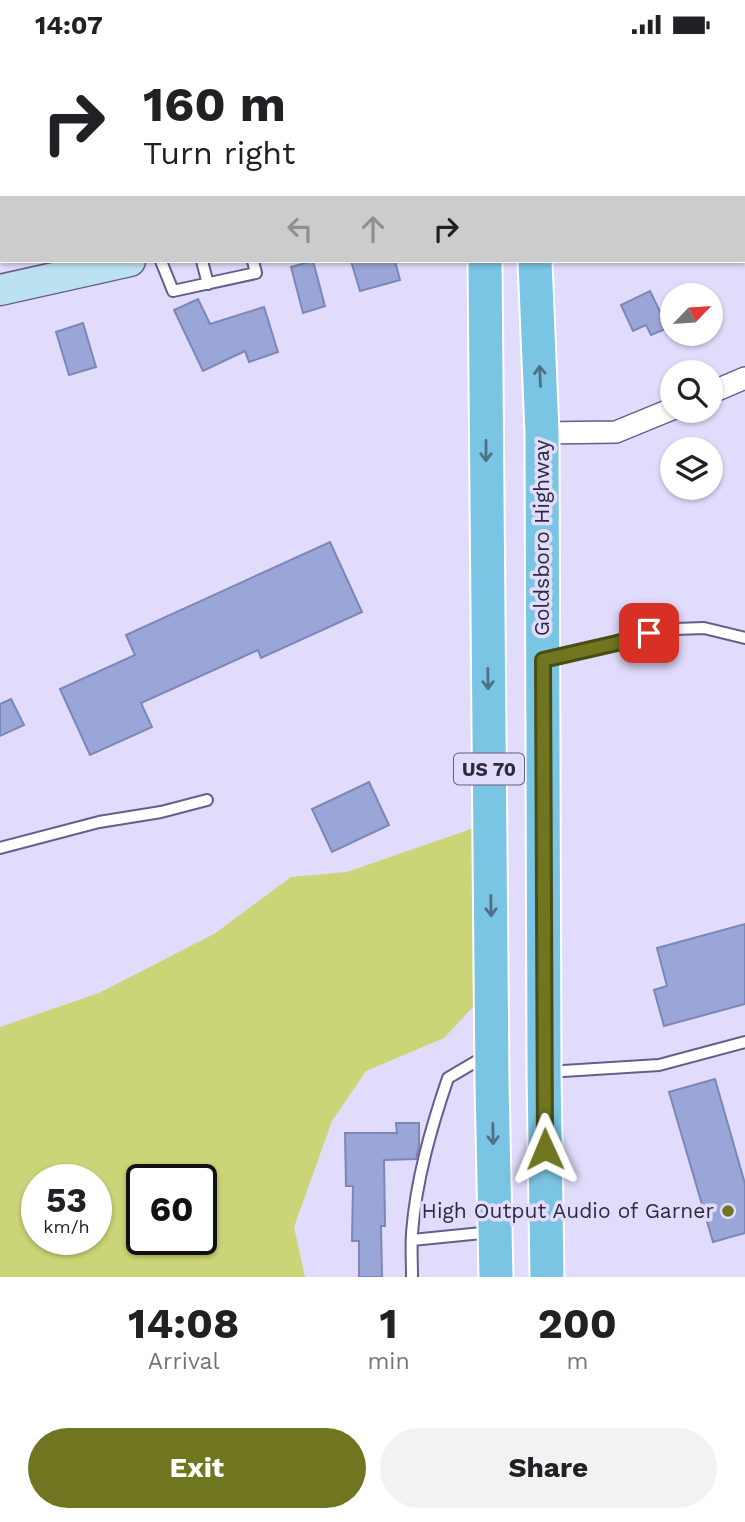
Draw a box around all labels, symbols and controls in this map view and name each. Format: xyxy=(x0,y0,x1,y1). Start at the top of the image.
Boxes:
text: 14:07 xyxy=(35,10,103,40)
text: 160 m xyxy=(143,75,286,133)
icon: right xyxy=(28,77,119,168)
text: Turn right xyxy=(143,134,295,172)
icon: left xyxy=(281,210,319,248)
icon: ahead xyxy=(354,210,392,248)
icon: right xyxy=(427,210,465,248)
north arrow xyxy=(660,283,723,347)
map controls xyxy=(660,283,723,500)
button: search xyxy=(660,360,723,423)
one-way arrow xyxy=(533,365,546,388)
button: layers xyxy=(660,437,723,500)
one-way arrow xyxy=(480,440,493,463)
street label: Goldsboro Highway xyxy=(529,440,554,636)
pin xyxy=(619,603,679,663)
icon: arrive xyxy=(630,614,668,652)
one-way arrow xyxy=(481,667,495,690)
road number: US 70 xyxy=(454,754,524,785)
one-way arrow xyxy=(484,895,497,918)
position arrow xyxy=(508,1112,582,1186)
one-way arrow xyxy=(486,1122,500,1145)
speed limit sign: 60 xyxy=(126,1164,217,1255)
text: 53 xyxy=(46,1179,87,1221)
place label: High Output Audio of Garner xyxy=(421,1198,714,1223)
marker: High Output Audio of Garner xyxy=(720,1203,736,1219)
text: km/h xyxy=(43,1216,90,1237)
text: 14:08 xyxy=(128,1299,239,1348)
text: 1 xyxy=(380,1299,398,1348)
text: 200 xyxy=(538,1299,617,1348)
text: Arrival xyxy=(148,1348,220,1375)
text: min xyxy=(367,1348,410,1375)
text: m xyxy=(566,1348,588,1375)
button: Exit xyxy=(28,1428,366,1508)
button: Share xyxy=(380,1428,717,1508)

